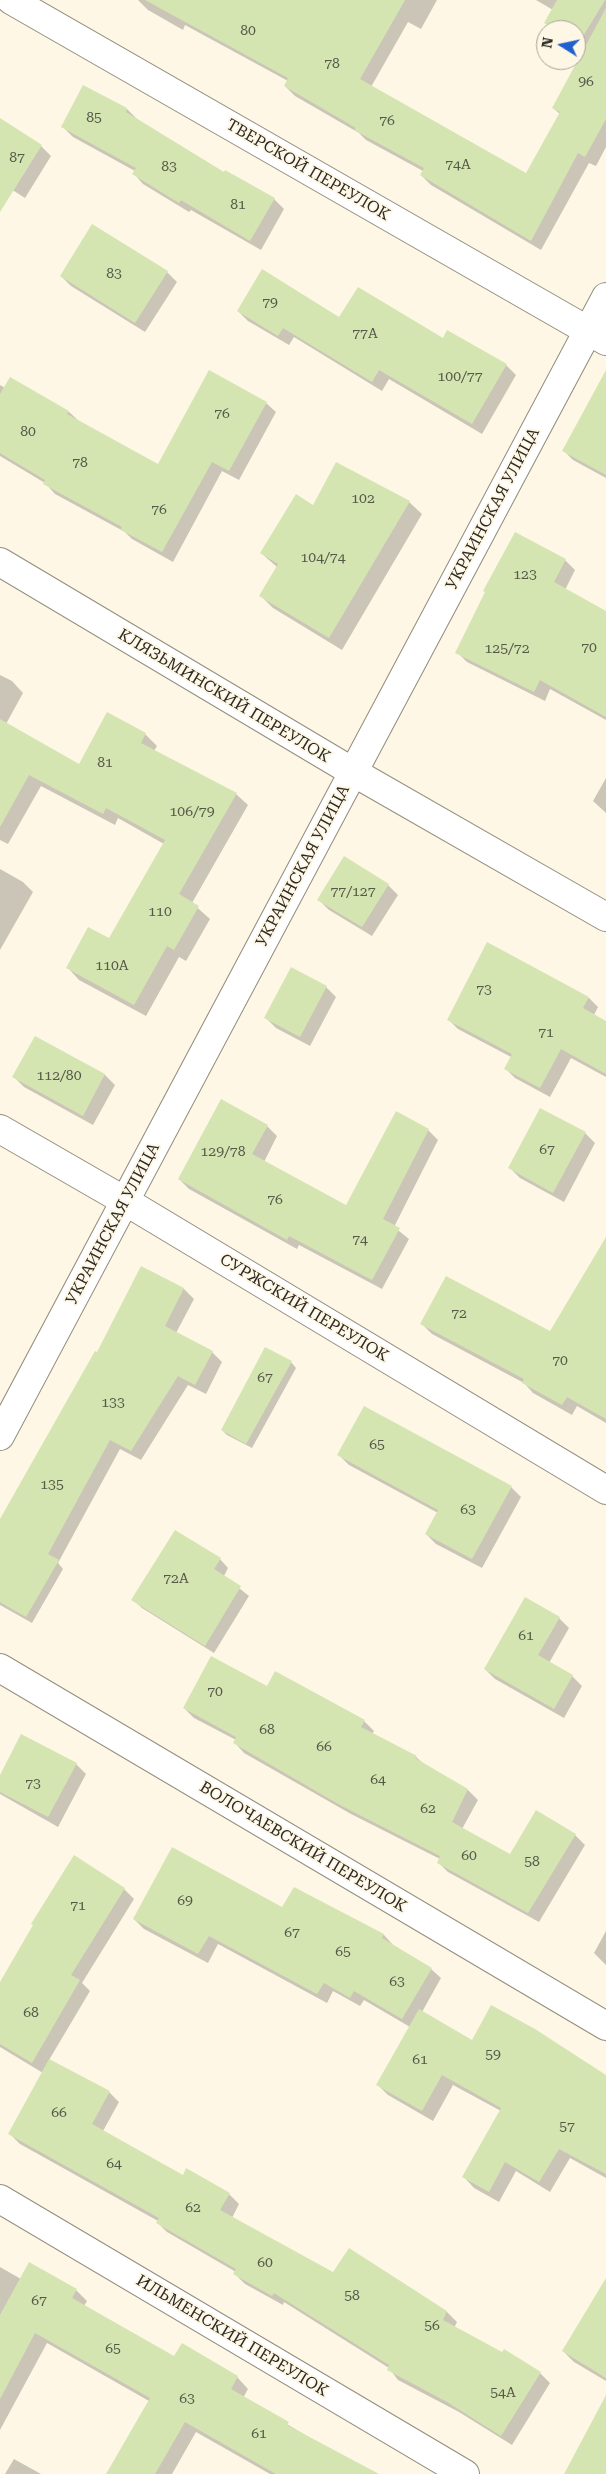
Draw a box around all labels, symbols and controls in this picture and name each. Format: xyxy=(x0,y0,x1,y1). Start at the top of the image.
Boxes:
north arrow xyxy=(536,20,586,70)
house number: 80 xyxy=(240,23,256,39)
text: N xyxy=(538,36,556,49)
house number: 78 xyxy=(324,56,340,72)
house number: 96 xyxy=(578,74,594,90)
house number: 85 xyxy=(86,110,102,126)
house number: 76 xyxy=(379,113,395,129)
street label: ТВЕРСКОЙ ПЕРЕУЛОК xyxy=(223,115,393,225)
house number: 87 xyxy=(9,150,25,166)
house number: 74А xyxy=(445,157,471,173)
house number: 83 xyxy=(161,159,177,175)
house number: 81 xyxy=(230,197,246,213)
house number: 83 xyxy=(106,266,122,282)
house number: 79 xyxy=(262,295,278,311)
house number: 77А xyxy=(352,326,378,342)
house number: 100/77 xyxy=(437,369,483,385)
house number: 76 xyxy=(214,406,230,422)
house number: 80 xyxy=(20,424,36,440)
street label: УКРАИНСКАЯ УЛИЦА xyxy=(442,425,544,593)
house number: 78 xyxy=(72,455,88,471)
house number: 102 xyxy=(351,491,375,507)
house number: 76 xyxy=(151,502,167,518)
house number: 104/74 xyxy=(300,550,346,566)
house number: 123 xyxy=(513,567,537,583)
street label: КЛЯЗЬМИНСКИЙ ПЕРЕУЛОК xyxy=(114,625,334,767)
house number: 70 xyxy=(581,640,597,656)
house number: 125/72 xyxy=(484,641,530,657)
house number: 81 xyxy=(97,755,113,771)
street label: УКРАИНСКАЯ УЛИЦА xyxy=(252,782,354,950)
house number: 106/79 xyxy=(169,804,215,820)
house number: 77/127 xyxy=(330,884,376,900)
house number: 110 xyxy=(148,904,172,920)
house number: 110А xyxy=(95,958,129,974)
house number: 73 xyxy=(476,982,492,998)
house number: 71 xyxy=(538,1025,554,1041)
house number: 112/80 xyxy=(36,1068,82,1084)
street label: УКРАИНСКАЯ УЛИЦА xyxy=(62,1140,164,1308)
house number: 67 xyxy=(539,1142,555,1158)
house number: 129/78 xyxy=(200,1144,246,1160)
house number: 76 xyxy=(267,1192,283,1208)
house number: 74 xyxy=(352,1232,368,1248)
street label: СУРЖСКИЙ ПЕРЕУЛОК xyxy=(216,1250,392,1366)
house number: 72 xyxy=(451,1306,467,1322)
house number: 70 xyxy=(552,1353,568,1369)
house number: 67 xyxy=(257,1370,273,1386)
house number: 133 xyxy=(101,1395,125,1411)
house number: 65 xyxy=(369,1437,385,1453)
house number: 135 xyxy=(40,1477,64,1493)
house number: 63 xyxy=(460,1502,476,1518)
house number: 72А xyxy=(163,1571,189,1587)
house number: 61 xyxy=(518,1628,534,1644)
house number: 70 xyxy=(207,1684,223,1700)
house number: 68 xyxy=(259,1722,275,1738)
house number: 66 xyxy=(316,1739,332,1755)
house number: 64 xyxy=(370,1772,386,1788)
house number: 73 xyxy=(25,1776,41,1792)
street label: ВОЛОЧАЕВСКИЙ ПЕРЕУЛОК xyxy=(196,1777,410,1917)
house number: 62 xyxy=(420,1801,436,1817)
house number: 60 xyxy=(461,1848,477,1864)
house number: 58 xyxy=(524,1854,540,1870)
house number: 69 xyxy=(177,1893,193,1909)
house number: 71 xyxy=(70,1898,86,1914)
house number: 67 xyxy=(284,1925,300,1941)
house number: 65 xyxy=(335,1944,351,1960)
house number: 63 xyxy=(389,1974,405,1990)
house number: 68 xyxy=(23,2005,39,2021)
house number: 59 xyxy=(485,2047,501,2063)
house number: 61 xyxy=(412,2052,428,2068)
house number: 66 xyxy=(51,2105,67,2121)
house number: 57 xyxy=(559,2119,575,2135)
house number: 64 xyxy=(106,2156,122,2172)
house number: 62 xyxy=(185,2200,201,2216)
house number: 60 xyxy=(257,2255,273,2271)
street label: ИЛЬМЕНСКИЙ ПЕРЕУЛОК xyxy=(133,2271,331,2401)
house number: 58 xyxy=(344,2288,360,2304)
house number: 67 xyxy=(31,2293,47,2309)
house number: 56 xyxy=(424,2318,440,2334)
house number: 65 xyxy=(105,2341,121,2357)
house number: 54А xyxy=(490,2385,516,2401)
house number: 63 xyxy=(179,2391,195,2407)
house number: 61 xyxy=(251,2426,267,2442)

